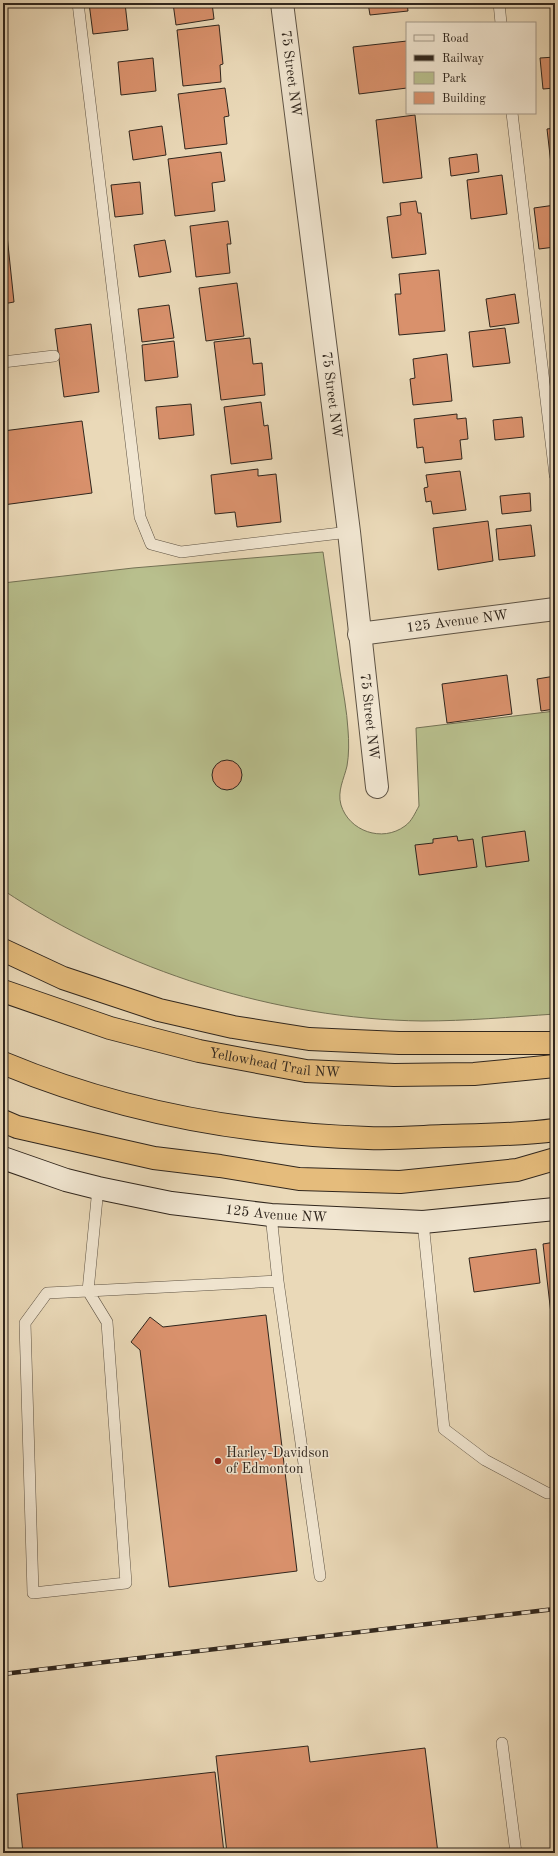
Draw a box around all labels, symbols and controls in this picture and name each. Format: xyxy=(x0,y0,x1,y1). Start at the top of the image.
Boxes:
legend xyxy=(406,22,536,114)
street label: 75 Street NW xyxy=(279,29,303,118)
text: Road xyxy=(442,33,469,45)
text: Railway xyxy=(442,53,485,65)
text: Park xyxy=(442,73,467,85)
text: Building xyxy=(442,93,486,105)
street label: 75 Street NW xyxy=(319,351,344,439)
street label: 125 Avenue NW xyxy=(405,608,509,635)
street label: 75 Street NW xyxy=(358,673,381,761)
street label: Yellowhead Trail NW xyxy=(208,1046,341,1080)
street label: 125 Avenue NW xyxy=(224,1203,328,1225)
place label: Harley-Davidson of Edmonton xyxy=(226,1446,329,1476)
marker: Harley-Davidson of Edmonton xyxy=(213,1456,223,1466)

